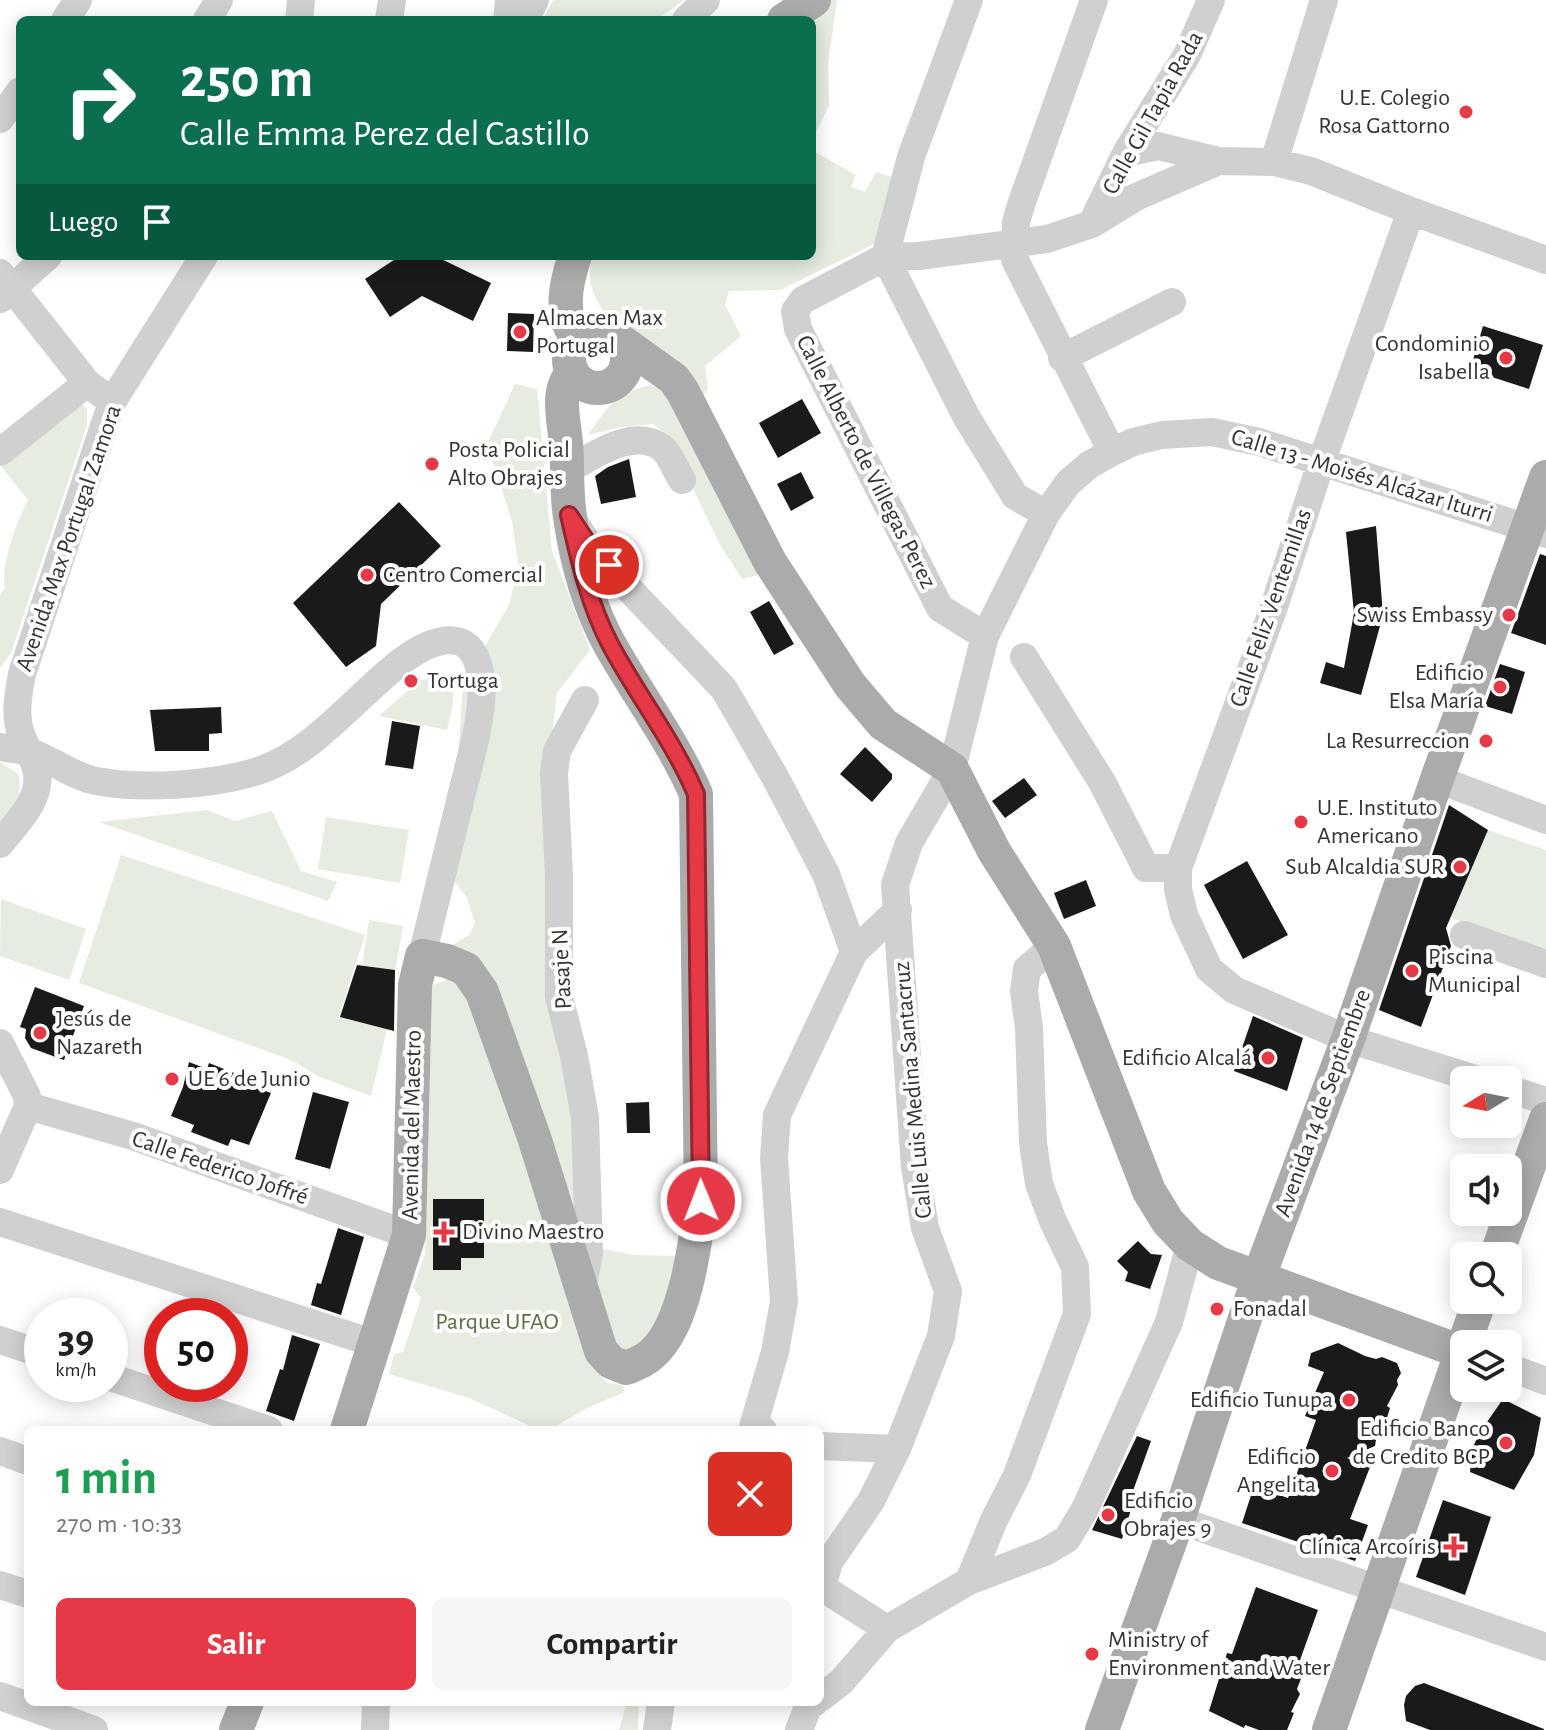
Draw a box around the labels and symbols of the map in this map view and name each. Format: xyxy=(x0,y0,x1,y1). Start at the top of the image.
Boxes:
street label: Calle Gil Tapia Rada xyxy=(1098,27,1208,199)
place label: U.E. Colegio Rosa Gattorno xyxy=(1318,86,1450,138)
marker: U.E. Colegio Rosa Gattorno xyxy=(1457,103,1475,121)
place label: Almacen Max Portugal xyxy=(536,306,663,358)
marker: Almacen Max Portugal xyxy=(511,323,529,341)
street label: Calle Alberto de Villegas Perez xyxy=(792,332,940,592)
place label: Condominio Isabella xyxy=(1375,332,1490,384)
marker: Condominio Isabella xyxy=(1497,349,1515,367)
street label: Avenida Max Portugal Zamora xyxy=(12,402,126,674)
street label: Calle 13 - Moisés Alcázar Iturri xyxy=(1228,425,1496,527)
place label: Posta Policial Alto Obrajes xyxy=(448,438,570,490)
marker: Posta Policial Alto Obrajes xyxy=(423,455,441,473)
street label: Calle Feliz Ventemillas xyxy=(1226,506,1316,710)
pin xyxy=(575,531,643,599)
place label: Centro Comercial xyxy=(383,563,543,587)
marker: Centro Comercial xyxy=(358,566,376,584)
place label: Swiss Embassy xyxy=(1356,603,1493,627)
marker: Swiss Embassy xyxy=(1500,606,1518,624)
place label: Edificio Elsa María xyxy=(1388,661,1484,713)
place label: Tortuga xyxy=(427,669,499,693)
marker: Tortuga xyxy=(402,672,420,690)
marker: Edificio Elsa María xyxy=(1491,678,1509,696)
place label: La Resurreccion xyxy=(1326,729,1470,753)
marker: La Resurreccion xyxy=(1477,732,1495,750)
place label: U.E. Instituto Americano xyxy=(1317,796,1438,848)
marker: U.E. Instituto Americano xyxy=(1292,813,1310,831)
place label: Sub Alcaldia SUR xyxy=(1285,855,1444,879)
marker: Sub Alcaldia SUR xyxy=(1451,858,1469,876)
street label: Pasaje N xyxy=(548,928,576,1010)
place label: Piscina Municipal xyxy=(1428,945,1521,997)
street label: Calle Luis Medina Santacruz xyxy=(890,960,936,1220)
marker: Piscina Municipal xyxy=(1403,962,1421,980)
street label: Avenida 14 de Septiembre xyxy=(1271,986,1375,1220)
place label: Jesús de Nazareth xyxy=(56,1007,143,1059)
marker: Jesús de Nazareth xyxy=(31,1024,49,1042)
street label: Avenida del Maestro xyxy=(398,1030,426,1220)
place label: Edificio Alcalá xyxy=(1122,1046,1252,1070)
marker: Edificio Alcalá xyxy=(1259,1049,1277,1067)
north arrow xyxy=(1450,1066,1522,1138)
place label: UE 6 de Junio xyxy=(188,1067,310,1091)
marker: UE 6 de Junio xyxy=(163,1070,181,1088)
street label: Calle Federico Joffré xyxy=(129,1127,311,1209)
position arrow xyxy=(659,1159,743,1243)
place label: Divino Maestro xyxy=(462,1220,604,1244)
marker: Divino Maestro xyxy=(433,1221,455,1243)
place label: Fonadal xyxy=(1233,1297,1307,1321)
speed limit sign: 50 xyxy=(144,1298,248,1402)
marker: Fonadal xyxy=(1208,1300,1226,1318)
park label: Parque UFAO xyxy=(435,1310,559,1334)
place label: Edificio Tunupa xyxy=(1190,1388,1333,1412)
marker: Edificio Tunupa xyxy=(1340,1391,1358,1409)
place label: Edificio Banco de Credito BCP xyxy=(1353,1417,1490,1469)
marker: Edificio Banco de Credito BCP xyxy=(1497,1434,1515,1452)
place label: Edificio Angelita xyxy=(1237,1445,1316,1497)
marker: Edificio Angelita xyxy=(1323,1462,1341,1480)
place label: Edificio Obrajes 9 xyxy=(1124,1489,1211,1541)
marker: Edificio Obrajes 9 xyxy=(1099,1506,1117,1524)
place label: Clínica Arcoíris xyxy=(1299,1535,1436,1559)
marker: Clínica Arcoíris xyxy=(1443,1536,1465,1558)
place label: Ministry of Environment and Water xyxy=(1108,1628,1330,1680)
marker: Ministry of Environment and Water xyxy=(1083,1645,1101,1663)

